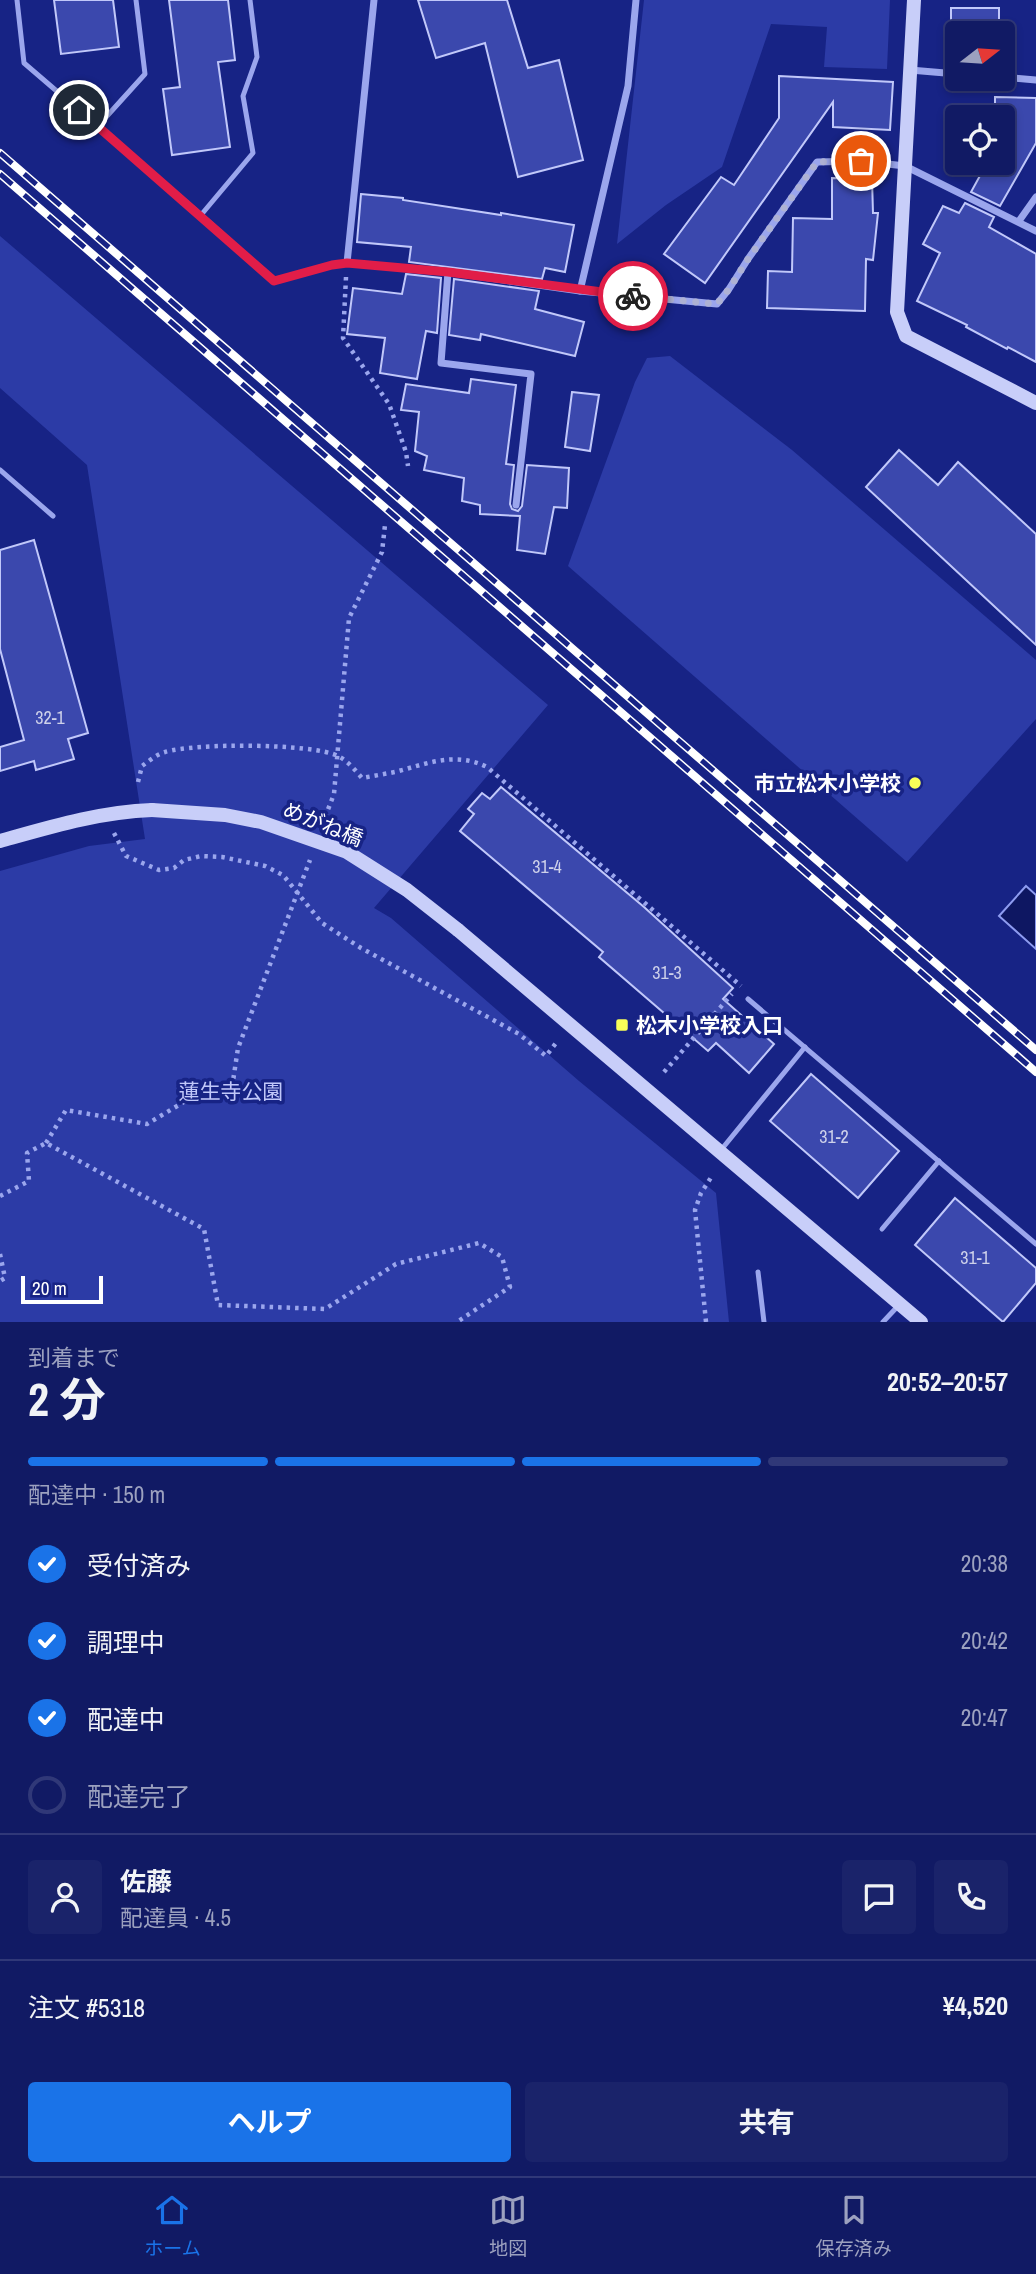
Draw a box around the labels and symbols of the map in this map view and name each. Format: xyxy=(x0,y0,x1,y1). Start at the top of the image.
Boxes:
north arrow xyxy=(945,21,1015,91)
pin xyxy=(49,80,109,140)
pin xyxy=(831,131,891,191)
courier xyxy=(598,261,668,331)
house number: 32-1 xyxy=(35,705,66,730)
place label: 市立松木小学校 xyxy=(754,769,901,798)
marker: 市立松木小学校 xyxy=(907,775,923,791)
street label: めがね橋 xyxy=(279,795,367,853)
house number: 31-4 xyxy=(532,854,562,879)
house number: 31-3 xyxy=(652,960,682,985)
place label: 松木小学校入口 xyxy=(636,1011,783,1040)
marker: 松木小学校入口 xyxy=(614,1017,630,1033)
park label: 蓮生寺公園 xyxy=(179,1077,284,1106)
house number: 31-2 xyxy=(819,1124,849,1149)
house number: 31-1 xyxy=(960,1245,991,1270)
scale bar xyxy=(21,1273,103,1305)

